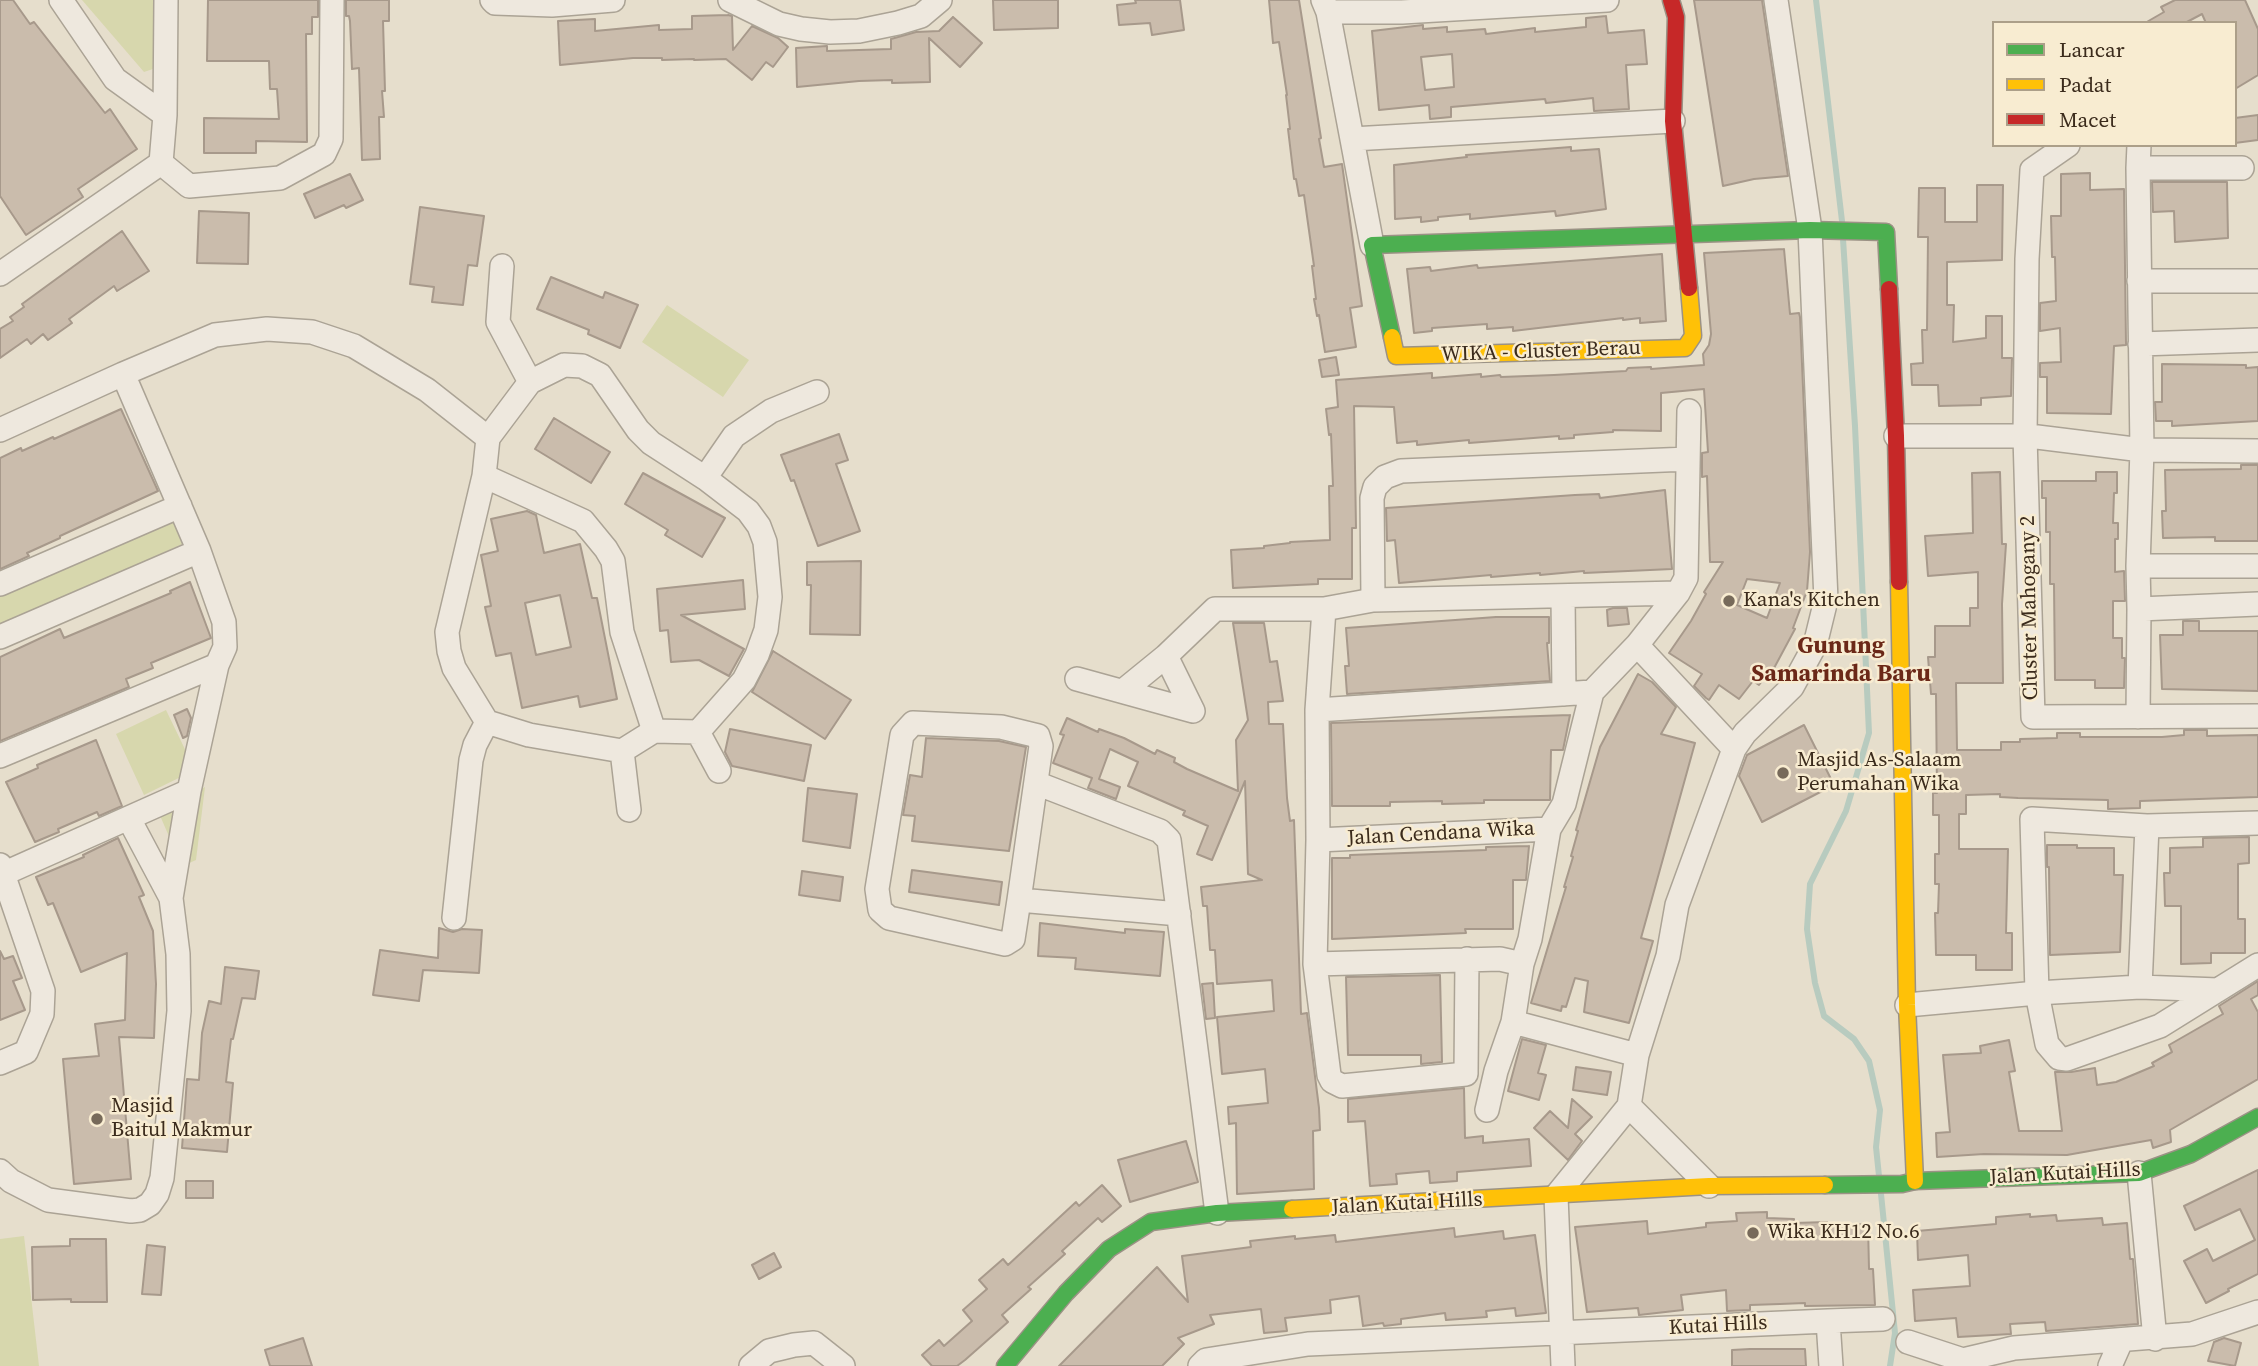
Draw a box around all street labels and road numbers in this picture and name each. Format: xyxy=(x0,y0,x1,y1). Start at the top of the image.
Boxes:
street label: WIKA - Cluster Berau xyxy=(1441,336,1641,368)
street label: Cluster Mahogany 2 xyxy=(2016,515,2044,701)
street label: Jalan Cendana Wika xyxy=(1347,817,1535,851)
street label: Jalan Kutai Hills xyxy=(1989,1157,2141,1191)
street label: Jalan Kutai Hills xyxy=(1331,1187,1483,1221)
street label: Kutai Hills xyxy=(1668,1311,1768,1341)

